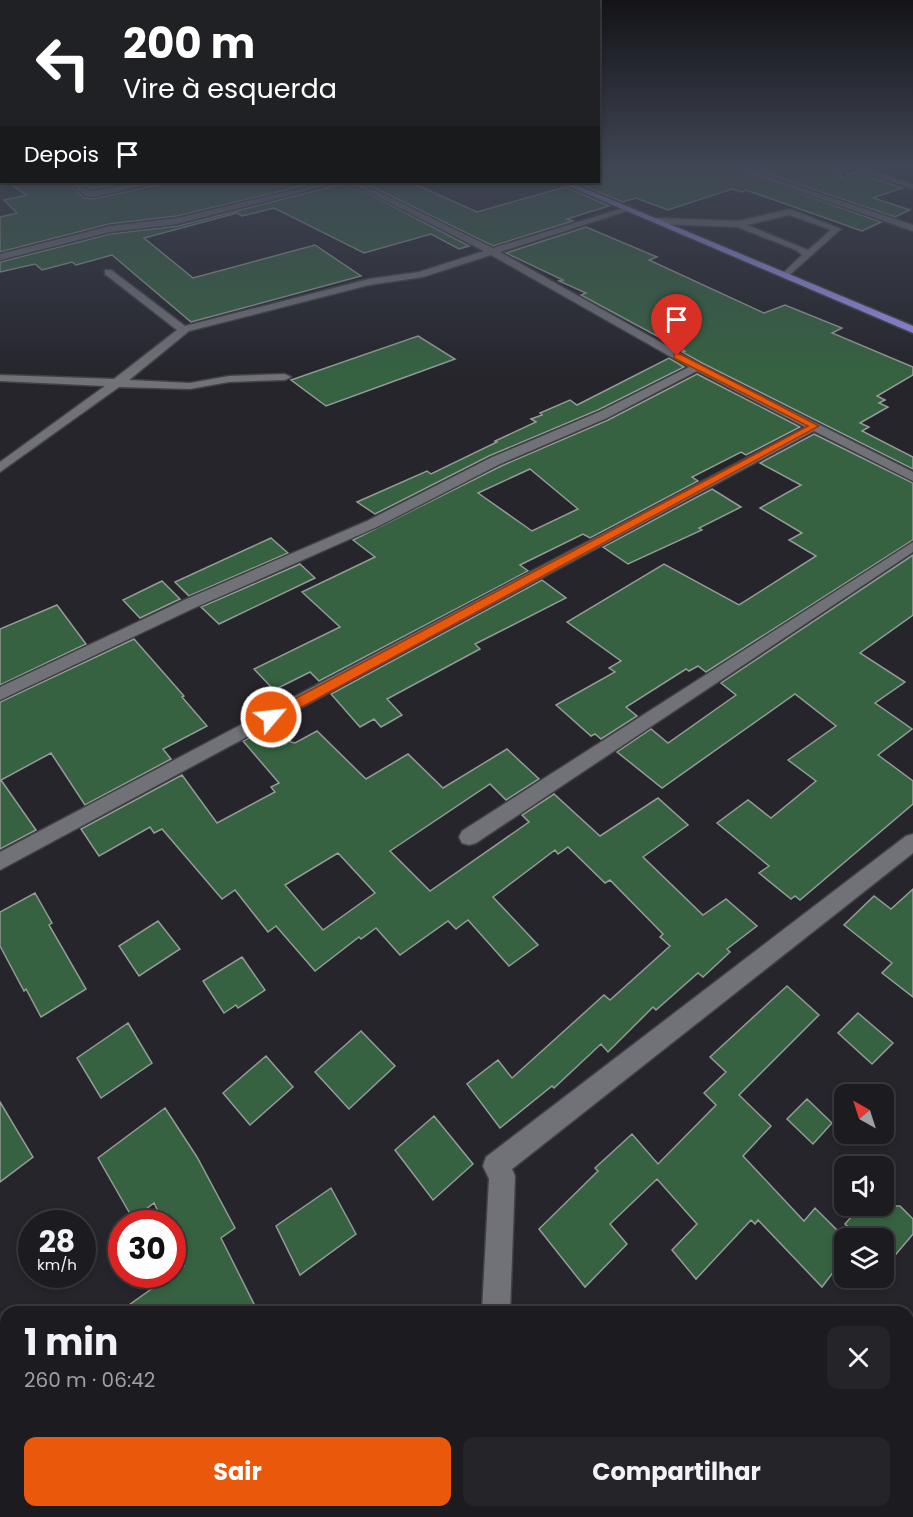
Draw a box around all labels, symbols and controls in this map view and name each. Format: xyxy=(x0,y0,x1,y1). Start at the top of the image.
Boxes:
text: 200 m xyxy=(123,14,255,73)
icon: left xyxy=(24,24,102,102)
text: Vire à esquerda xyxy=(123,70,337,107)
icon: arrive xyxy=(111,138,144,171)
text: Depois xyxy=(24,139,99,170)
pin xyxy=(651,294,702,356)
icon: arrive xyxy=(660,303,693,336)
position arrow xyxy=(239,685,303,749)
north arrow xyxy=(834,1084,894,1144)
map controls xyxy=(834,1084,894,1288)
button: sound xyxy=(834,1156,894,1216)
speed limit sign: 30 xyxy=(108,1210,186,1288)
text: 28 xyxy=(39,1220,75,1263)
button: layers xyxy=(834,1228,894,1288)
text: km/h xyxy=(37,1254,77,1275)
text: 1 min xyxy=(24,1317,118,1368)
button: close xyxy=(827,1326,890,1389)
text: 260 m · 06:42 xyxy=(24,1366,155,1394)
button: Sair xyxy=(24,1437,451,1506)
button: Compartilhar xyxy=(463,1437,890,1506)

